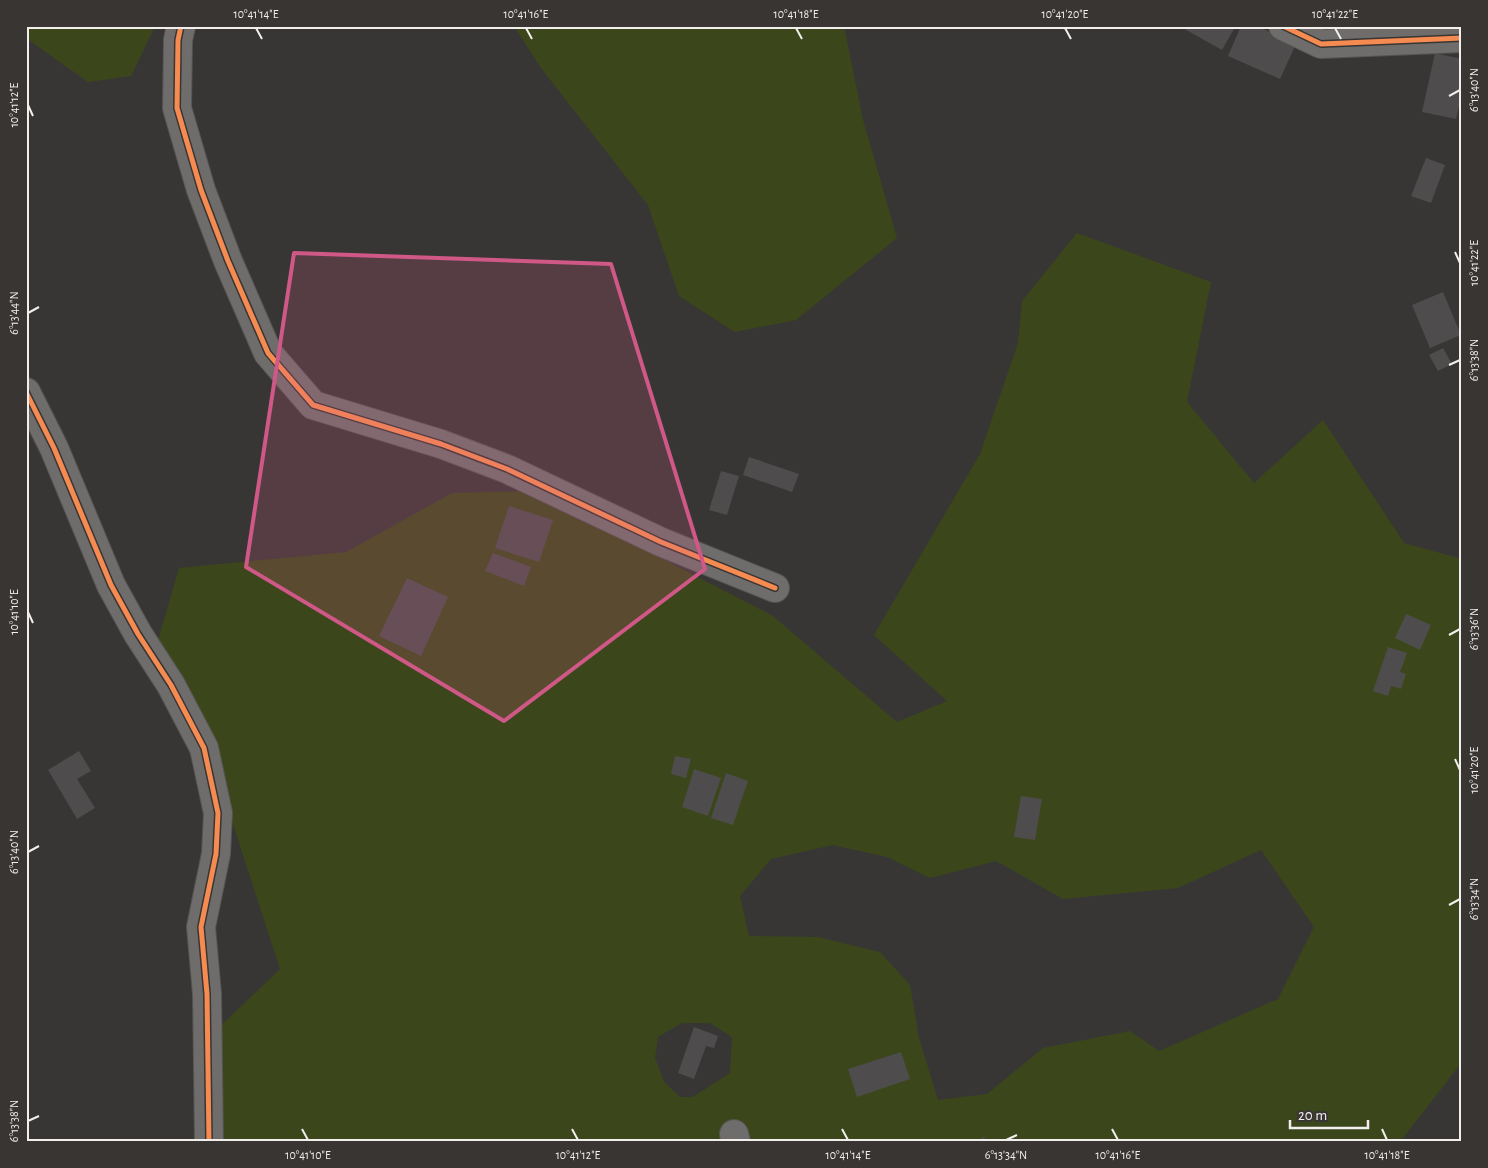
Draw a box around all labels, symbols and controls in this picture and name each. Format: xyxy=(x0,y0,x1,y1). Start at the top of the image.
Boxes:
text: 10°41'14"E xyxy=(234,8,279,20)
text: 10°41'16"E xyxy=(504,8,549,20)
text: 10°41'18"E xyxy=(774,8,819,20)
text: 10°41'20"E xyxy=(1042,8,1089,20)
text: 10°41'22"E xyxy=(1312,8,1358,20)
text: 6°13'40"N xyxy=(1468,68,1480,112)
text: 10°41'12"E xyxy=(8,82,20,127)
text: 10°41'22"E xyxy=(1468,240,1480,286)
text: 6°13'44"N xyxy=(8,291,20,335)
text: 6°13'38"N xyxy=(1468,339,1480,381)
text: 10°41'10"E xyxy=(8,589,20,635)
text: 6°13'36"N xyxy=(1468,608,1480,650)
text: 10°41'20"E xyxy=(1468,746,1480,793)
text: 6°13'40"N xyxy=(8,830,20,874)
text: 6°13'34"N xyxy=(1468,878,1480,920)
scale bar xyxy=(1290,1098,1368,1130)
text: 6°13'38"N xyxy=(8,1100,20,1142)
text: 20 m xyxy=(1298,1108,1327,1123)
text: 10°41'10"E xyxy=(285,1149,331,1161)
text: 10°41'12"E xyxy=(556,1149,601,1161)
text: 10°41'14"E xyxy=(826,1149,871,1161)
text: 6°13'34"N xyxy=(985,1149,1027,1161)
text: 10°41'16"E xyxy=(1096,1149,1141,1161)
text: 10°41'18"E xyxy=(1365,1149,1410,1161)

